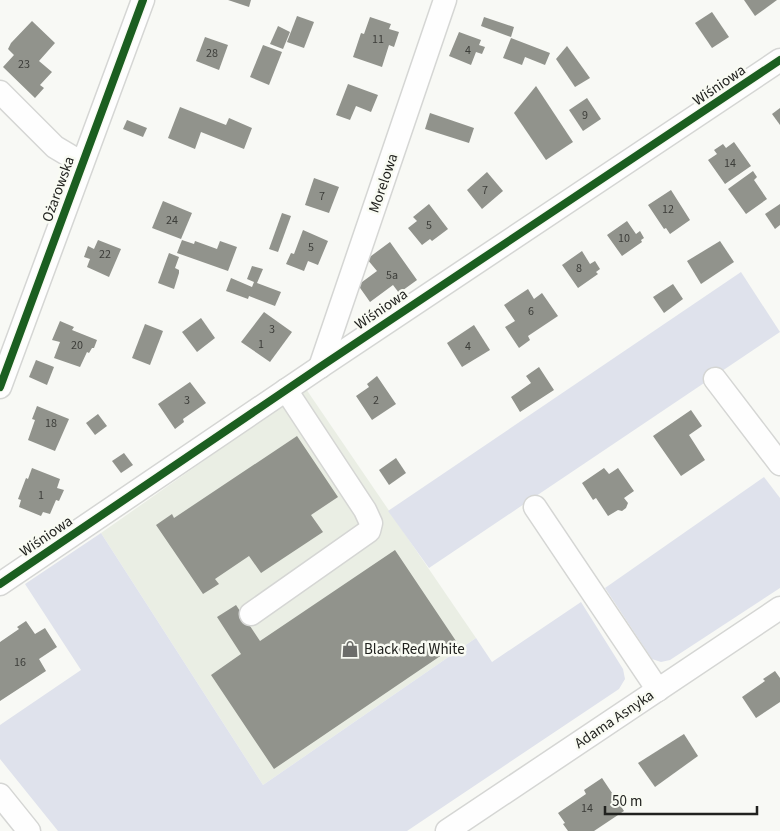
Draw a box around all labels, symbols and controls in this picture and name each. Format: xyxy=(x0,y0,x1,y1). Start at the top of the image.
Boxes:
house number: 11 xyxy=(372,31,384,48)
house number: 4 xyxy=(465,42,471,59)
house number: 28 xyxy=(206,45,218,62)
house number: 23 xyxy=(18,56,30,73)
street label: Wiśniowa xyxy=(689,60,750,111)
house number: 9 xyxy=(582,107,588,124)
street label: Morelowa xyxy=(364,151,403,216)
street label: Ożarowska xyxy=(37,153,80,225)
house number: 14 xyxy=(724,155,736,172)
house number: 7 xyxy=(482,182,488,199)
house number: 7 xyxy=(319,188,325,205)
house number: 12 xyxy=(662,201,674,218)
house number: 24 xyxy=(166,212,178,229)
house number: 5 xyxy=(426,217,432,234)
house number: 10 xyxy=(618,230,630,247)
house number: 5 xyxy=(308,239,314,256)
house number: 22 xyxy=(99,246,111,263)
house number: 8 xyxy=(576,260,582,277)
house number: 5a xyxy=(386,267,398,284)
street label: Wiśniowa xyxy=(351,284,412,335)
house number: 6 xyxy=(528,303,534,320)
house number: 3 xyxy=(269,321,275,338)
house number: 1 xyxy=(258,336,264,353)
house number: 20 xyxy=(71,337,83,354)
house number: 4 xyxy=(465,338,471,355)
house number: 3 xyxy=(184,392,190,409)
house number: 2 xyxy=(373,392,379,409)
house number: 18 xyxy=(45,415,57,432)
house number: 1 xyxy=(38,487,44,504)
street label: Wiśniowa xyxy=(16,511,77,562)
shop icon: Black Red White xyxy=(340,639,360,659)
place label: Black Red White xyxy=(364,639,465,660)
house number: 16 xyxy=(14,654,26,671)
street label: Adama Asnyka xyxy=(570,685,658,754)
scale bar xyxy=(605,784,758,816)
text: 50 m xyxy=(612,791,642,812)
house number: 14 xyxy=(581,800,593,817)

